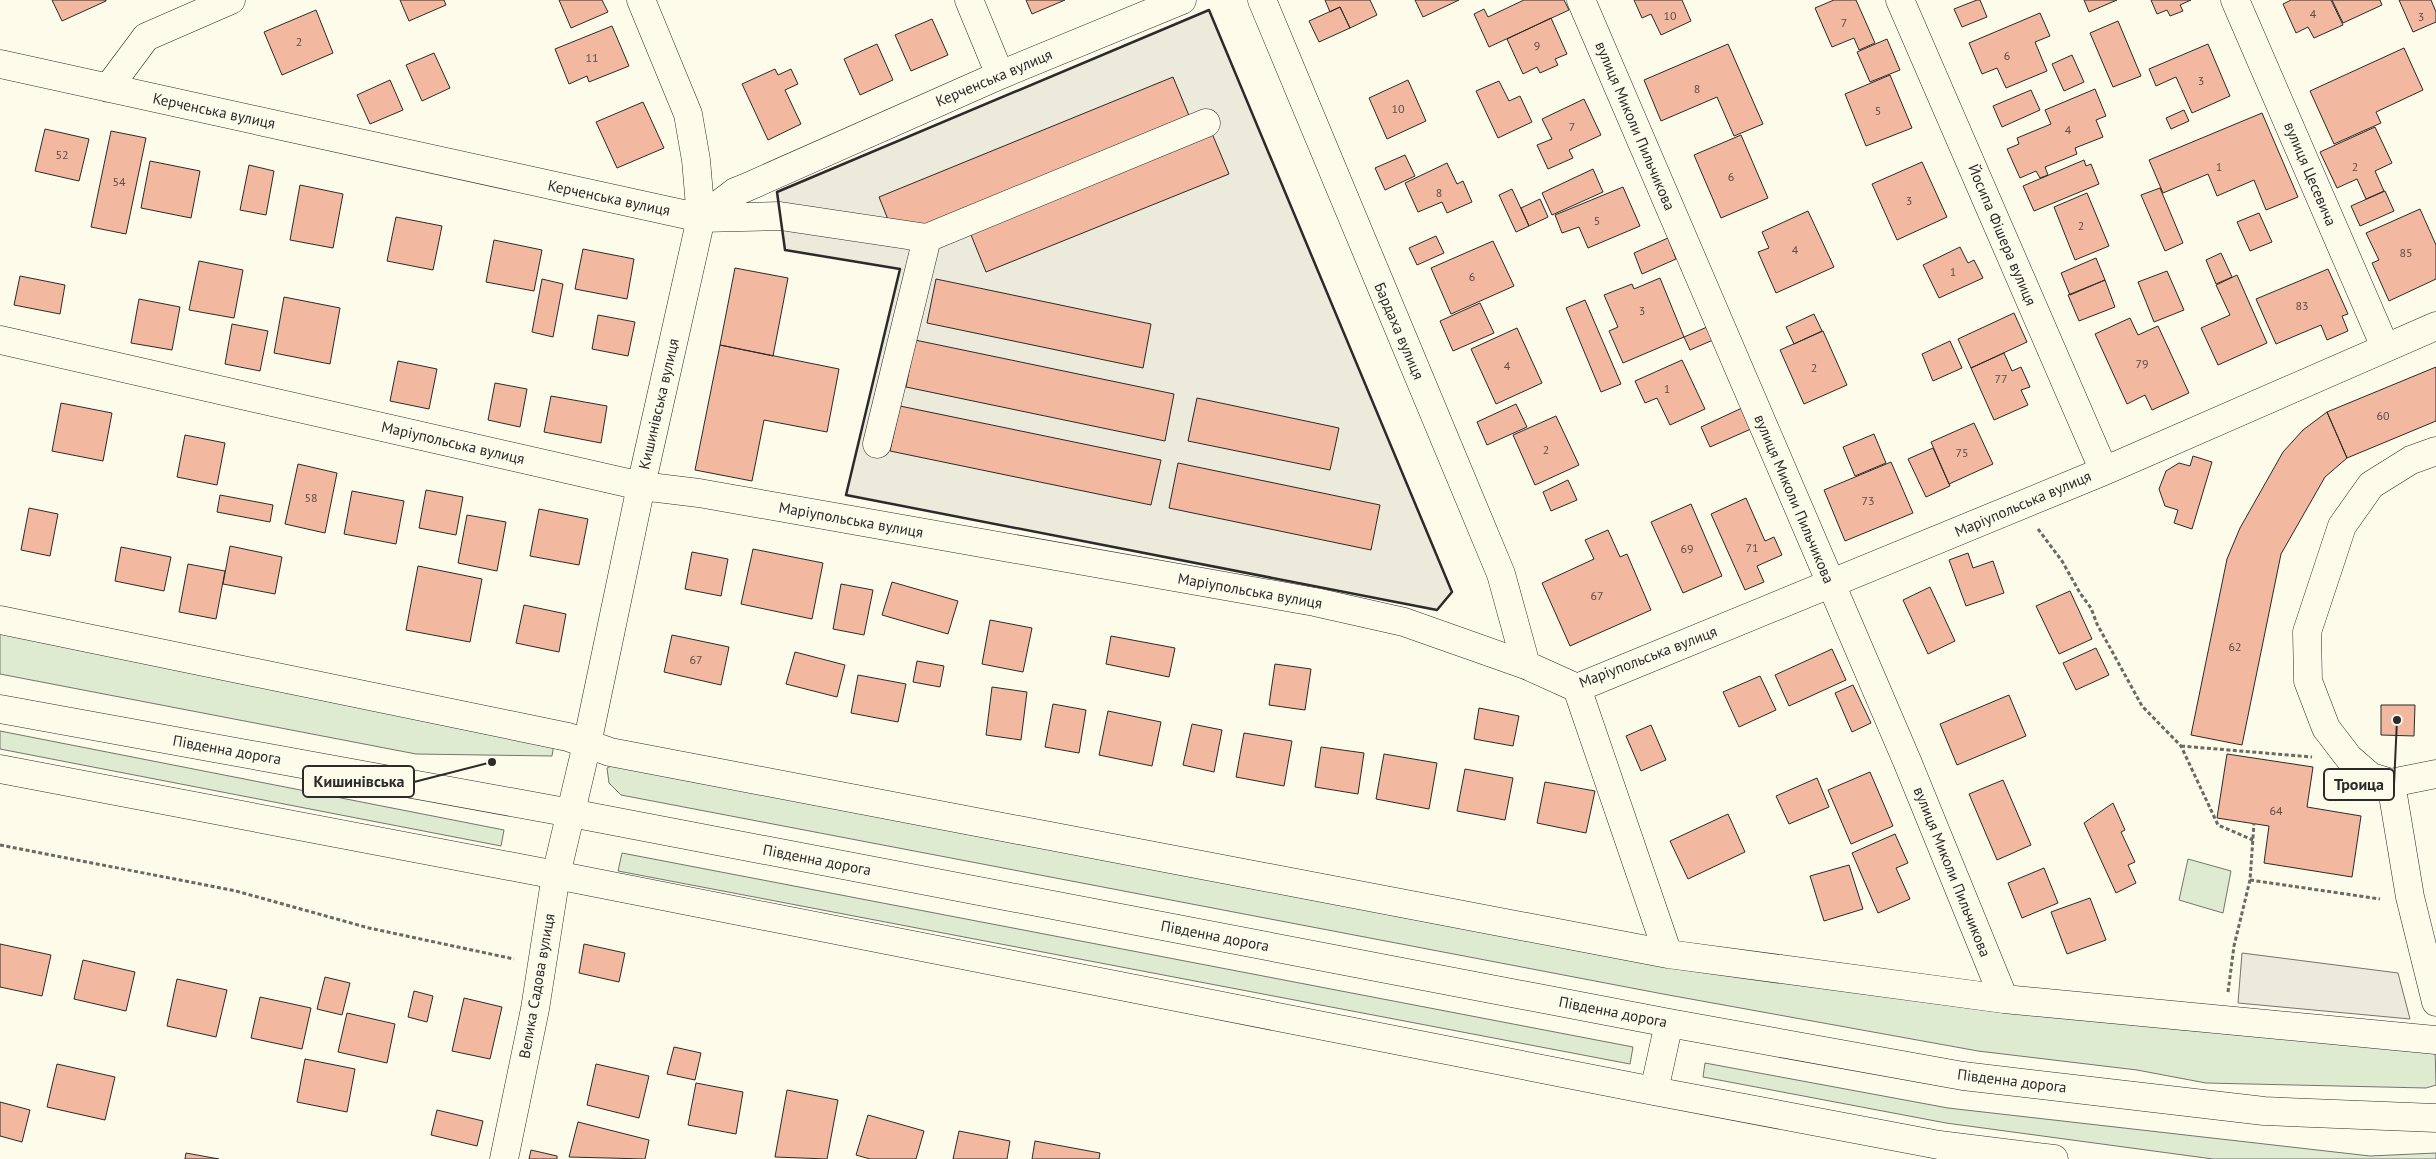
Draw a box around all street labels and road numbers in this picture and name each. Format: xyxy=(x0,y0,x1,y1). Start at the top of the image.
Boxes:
street label: вулиця Миколи Пильчикова xyxy=(1591,38,1680,213)
street label: Керченська вулиця xyxy=(933,44,1055,111)
street label: Керченська вулиця xyxy=(151,88,277,133)
street label: вулиця Цесевича xyxy=(2280,119,2341,229)
street label: Йосипа Фішера вулиця xyxy=(1964,161,2041,308)
street label: Керченська вулиця xyxy=(546,175,672,220)
street label: Бардаха вулиця xyxy=(1370,279,1428,382)
street label: Кишинівська вулиця xyxy=(634,337,683,471)
street label: вулиця Миколи Пильчикова xyxy=(1750,411,1839,586)
street label: Маріупольська вулиця xyxy=(380,417,527,468)
street label: Маріупольська вулиця xyxy=(1952,466,2094,541)
street label: Маріупольська вулиця xyxy=(777,497,925,542)
street label: Маріупольська вулиця xyxy=(1176,568,1324,613)
street label: Маріупольська вулиця xyxy=(1576,621,1720,692)
street label: Південна дорога xyxy=(171,731,283,768)
street label: вулиця Миколи Пильчикова xyxy=(1910,784,1995,960)
street label: Південна дорога xyxy=(761,840,873,879)
street label: Велика Садова вулиця xyxy=(514,912,559,1060)
street label: Південна дорога xyxy=(1159,916,1271,955)
street label: Південна дорога xyxy=(1557,992,1669,1031)
street label: Південна дорога xyxy=(1956,1064,2068,1097)

